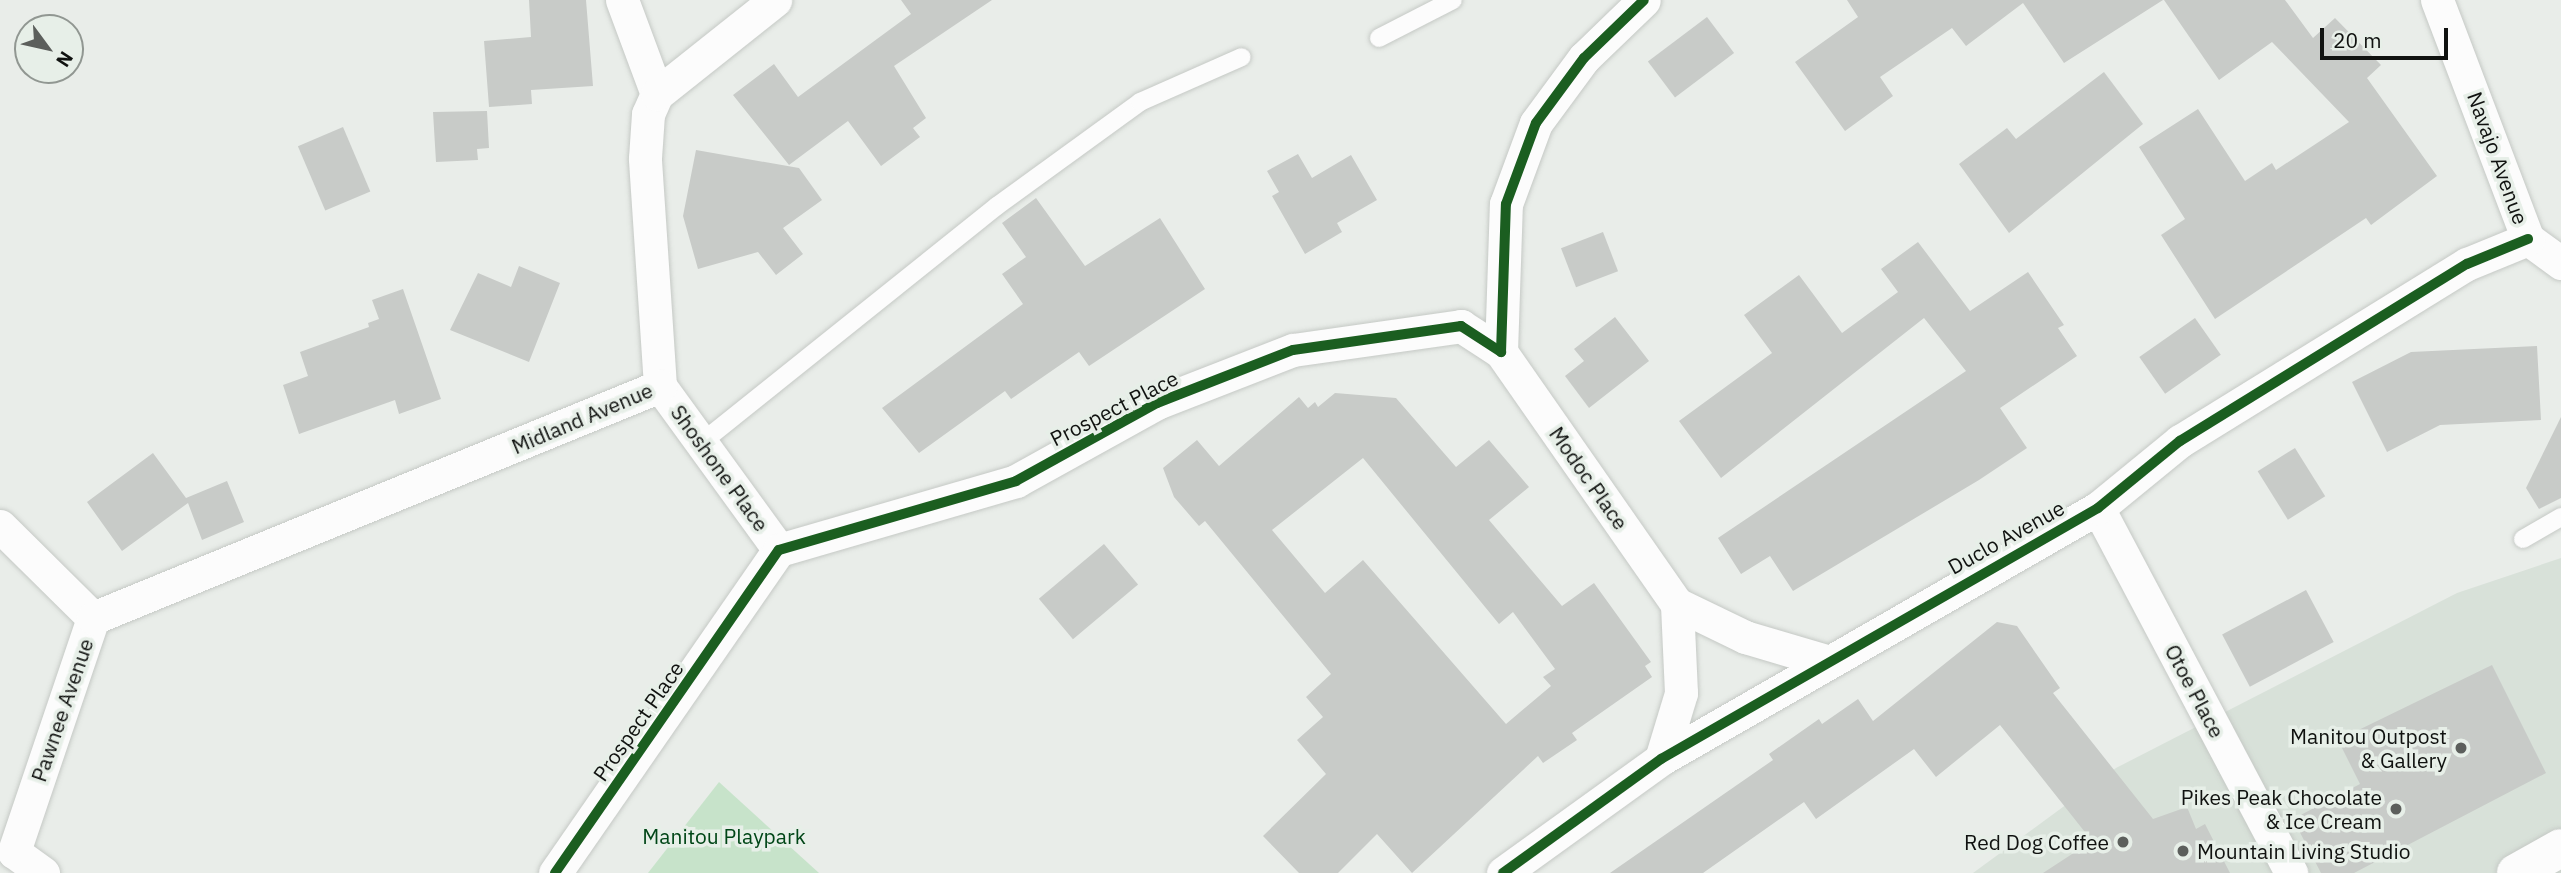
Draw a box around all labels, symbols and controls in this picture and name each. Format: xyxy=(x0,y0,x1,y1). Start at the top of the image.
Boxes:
north arrow xyxy=(14,14,84,84)
scale bar xyxy=(2323,14,2451,58)
text: 20 m xyxy=(2333,26,2382,54)
text: N xyxy=(51,47,79,72)
street label: Navajo Avenue xyxy=(2462,88,2534,228)
street label: Prospect Place xyxy=(1046,365,1182,451)
street label: Midland Avenue xyxy=(508,377,656,459)
street label: Shoshone Place xyxy=(666,400,774,536)
street label: Modoc Place xyxy=(1544,422,1634,534)
street label: Duclo Avenue xyxy=(1943,495,2069,579)
street label: Pawnee Avenue xyxy=(26,635,98,785)
street label: Otoe Place xyxy=(2160,640,2230,742)
street label: Prospect Place xyxy=(587,656,689,786)
place label: Manitou Outpost & Gallery xyxy=(2290,723,2447,773)
marker: Manitou Outpost & Gallery xyxy=(2453,740,2469,756)
place label: Pikes Peak Chocolate & Ice Cream xyxy=(2181,784,2382,834)
marker: Pikes Peak Chocolate & Ice Cream xyxy=(2388,801,2404,817)
park label: Manitou Playpark xyxy=(642,823,806,849)
place label: Red Dog Coffee xyxy=(1964,829,2109,855)
marker: Red Dog Coffee xyxy=(2115,834,2131,850)
place label: Mountain Living Studio xyxy=(2197,838,2410,864)
marker: Mountain Living Studio xyxy=(2175,843,2191,859)

